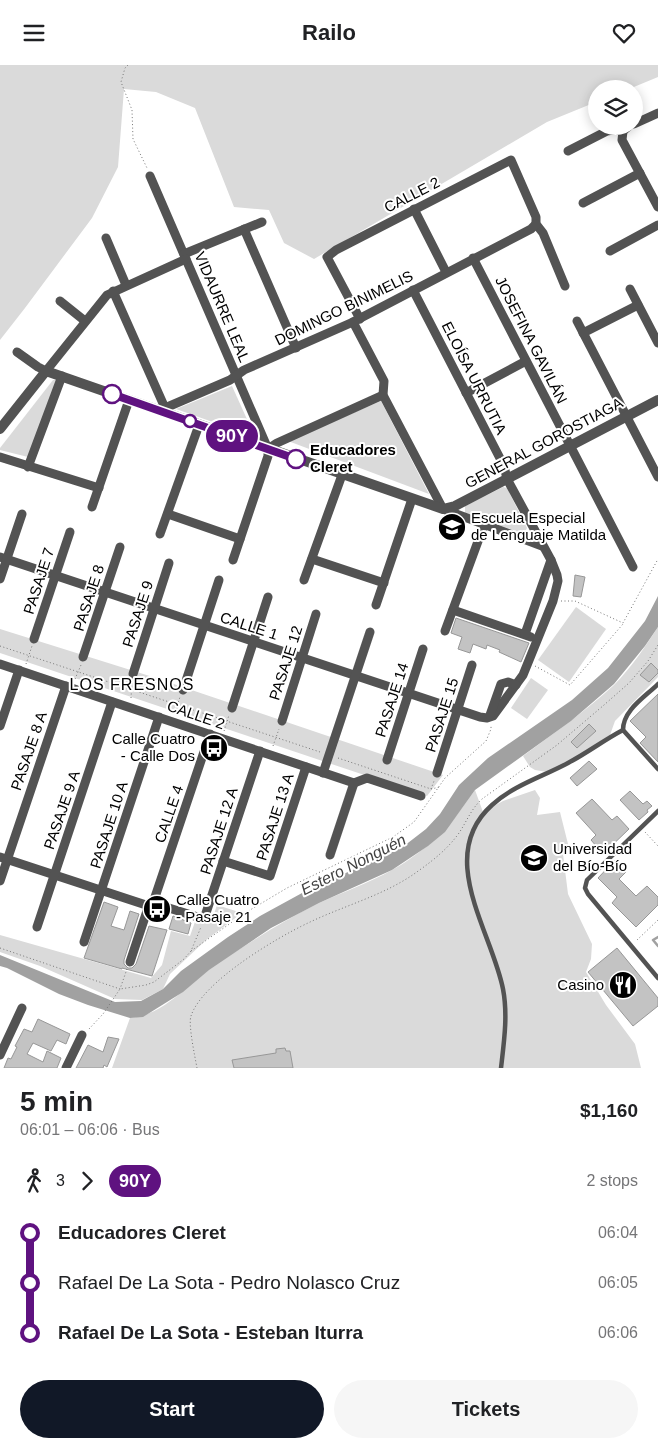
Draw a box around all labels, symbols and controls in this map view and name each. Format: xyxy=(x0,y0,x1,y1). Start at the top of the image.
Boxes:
icon: menu xyxy=(20,19,48,47)
icon: heart xyxy=(610,19,638,47)
text: Railo xyxy=(302,20,356,45)
map controls xyxy=(588,80,643,135)
button: layers xyxy=(588,80,643,135)
street label: CALLE 2 xyxy=(381,173,442,216)
street label: VIDAURRE LEAL xyxy=(192,249,253,365)
street label: DOMINGO BINIMELIS xyxy=(272,267,416,348)
street label: JOSEFINA GAVILÁN xyxy=(492,273,571,406)
street label: ELOÍSA URRUTIA xyxy=(439,319,510,437)
unlabelled marker xyxy=(102,384,122,404)
street label: GENERAL GOROSTIAGA xyxy=(462,394,626,491)
unlabelled marker xyxy=(183,414,197,428)
line badge: 90Y xyxy=(203,420,261,452)
text: 90Y xyxy=(216,426,248,446)
place label: Educadores Cleret xyxy=(310,441,396,475)
marker: Educadores Cleret xyxy=(286,449,306,469)
place label: Escuela Especial de Lenguaje Matilda xyxy=(471,509,607,543)
school or university icon: Escuela Especial de Lenguaje Matilda xyxy=(437,512,467,542)
street label: PASAJE 7 xyxy=(20,545,57,616)
street label: PASAJE 8 xyxy=(70,562,107,633)
street label: PASAJE 9 xyxy=(119,578,156,649)
street label: CALLE 1 xyxy=(218,608,280,643)
street label: PASAJE 12 xyxy=(266,623,306,702)
street label: PASAJE 14 xyxy=(372,660,412,739)
street label: PASAJE 15 xyxy=(422,675,462,754)
district label: LOS FRESNOS xyxy=(70,676,194,693)
street label: CALLE 2 xyxy=(165,697,227,732)
street label: PASAJE 8 A xyxy=(7,709,50,792)
place label: Calle Cuatro - Calle Dos xyxy=(112,730,195,764)
bus stop icon: Calle Cuatro - Calle Dos xyxy=(199,733,229,763)
street label: PASAJE 9 A xyxy=(40,768,83,851)
street label: PASAJE 13 A xyxy=(252,771,297,863)
street label: PASAJE 10 A xyxy=(86,779,131,871)
street label: CALLE 4 xyxy=(151,783,186,845)
street label: PASAJE 12 A xyxy=(196,785,241,877)
water label: Estero Nonguén xyxy=(298,831,409,898)
place label: Universidad del Bío-Bío xyxy=(553,840,632,874)
school or university icon: Universidad del Bío-Bío xyxy=(519,843,549,873)
place label: Calle Cuatro - Pasaje 21 xyxy=(176,891,259,925)
bus stop icon: Calle Cuatro - Pasaje 21 xyxy=(142,894,172,924)
restaurant icon: Casino xyxy=(608,970,638,1000)
place label: Casino xyxy=(557,976,604,993)
text: 5 min xyxy=(20,1086,93,1117)
text: $1,160 xyxy=(580,1100,638,1121)
text: 06:01 – 06:06 · Bus xyxy=(20,1121,160,1138)
icon: walk xyxy=(20,1167,48,1195)
icon: forward xyxy=(73,1167,101,1195)
text: 90Y xyxy=(119,1171,151,1191)
text: 3 xyxy=(56,1172,65,1189)
text: 2 stops xyxy=(586,1172,638,1189)
text: Educadores Cleret xyxy=(58,1222,226,1243)
text: 06:04 xyxy=(598,1224,638,1241)
text: Rafael De La Sota - Pedro Nolasco Cruz xyxy=(58,1272,400,1293)
text: 06:05 xyxy=(598,1274,638,1291)
text: Rafael De La Sota - Esteban Iturra xyxy=(58,1322,363,1343)
text: 06:06 xyxy=(598,1324,638,1341)
button: Start xyxy=(20,1380,324,1438)
button: Tickets xyxy=(334,1380,638,1438)

